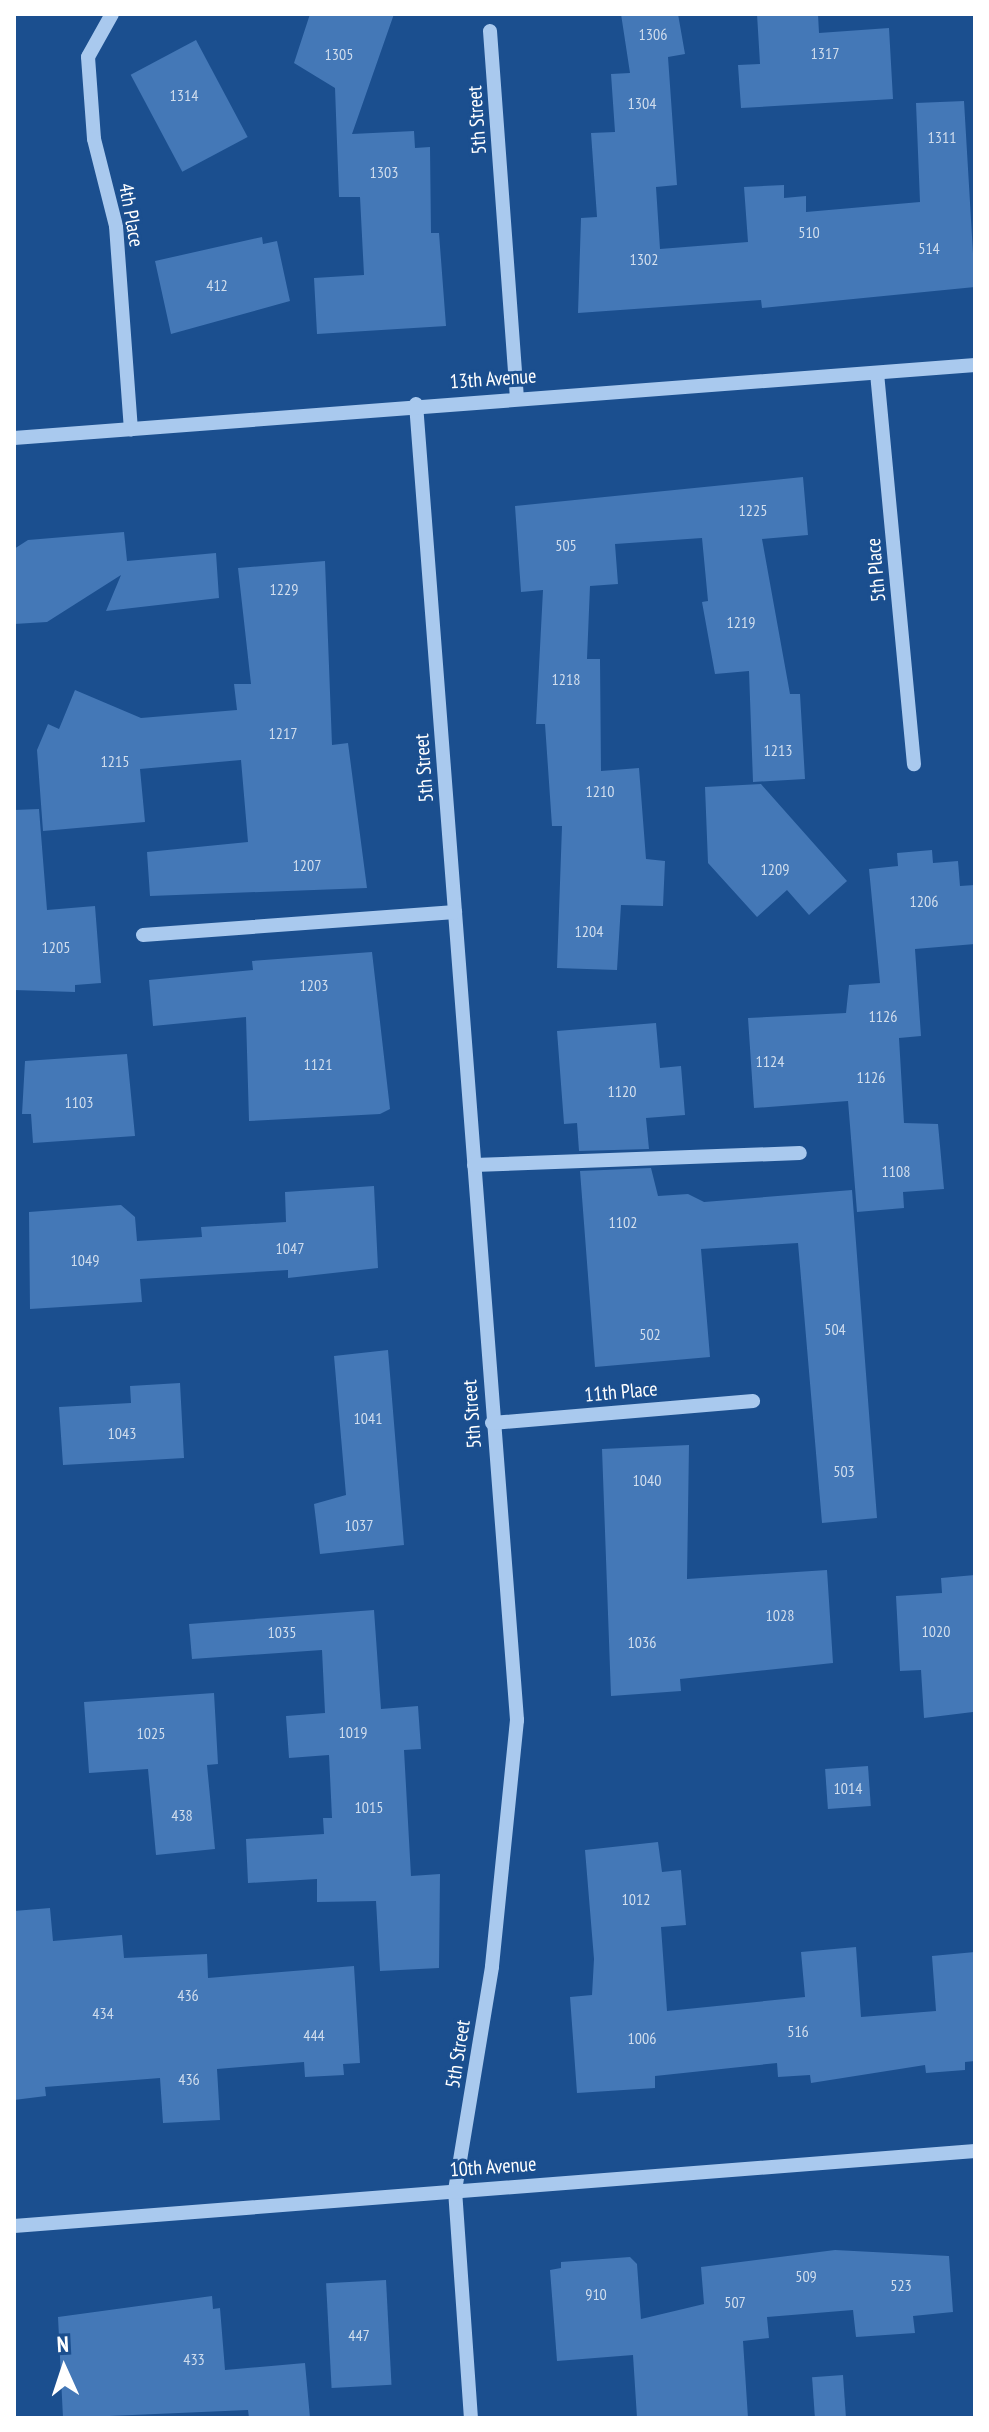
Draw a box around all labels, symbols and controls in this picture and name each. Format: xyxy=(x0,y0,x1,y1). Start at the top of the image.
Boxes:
house number: 1306 xyxy=(639,24,667,44)
house number: 1317 xyxy=(811,43,839,63)
house number: 1305 xyxy=(325,44,353,64)
house number: 1314 xyxy=(170,85,198,105)
street label: 5th Street xyxy=(463,85,491,155)
house number: 1304 xyxy=(628,93,656,113)
house number: 1311 xyxy=(928,127,956,147)
house number: 1303 xyxy=(370,162,398,182)
street label: 4th Place xyxy=(114,181,148,249)
house number: 510 xyxy=(798,222,820,242)
house number: 514 xyxy=(918,238,940,258)
house number: 1302 xyxy=(630,249,658,269)
house number: 412 xyxy=(206,275,228,295)
street label: 13th Avenue xyxy=(449,364,537,394)
house number: 1225 xyxy=(739,500,767,520)
house number: 505 xyxy=(555,535,577,555)
street label: 5th Place xyxy=(861,537,891,603)
house number: 1229 xyxy=(270,579,298,599)
house number: 1219 xyxy=(727,612,755,632)
house number: 1218 xyxy=(552,669,580,689)
house number: 1217 xyxy=(269,723,297,743)
street label: 5th Street xyxy=(410,733,438,803)
house number: 1213 xyxy=(764,740,792,760)
house number: 1215 xyxy=(101,751,129,771)
house number: 1210 xyxy=(586,781,614,801)
house number: 1207 xyxy=(293,855,321,875)
house number: 1209 xyxy=(761,859,789,879)
house number: 1206 xyxy=(910,891,938,911)
house number: 1204 xyxy=(575,921,603,941)
house number: 1205 xyxy=(42,937,70,957)
house number: 1203 xyxy=(300,975,328,995)
house number: 1126 xyxy=(869,1006,897,1026)
house number: 1124 xyxy=(756,1051,784,1071)
house number: 1121 xyxy=(304,1054,332,1074)
house number: 1126 xyxy=(857,1067,885,1087)
house number: 1120 xyxy=(608,1081,636,1101)
house number: 1103 xyxy=(65,1092,93,1112)
house number: 1108 xyxy=(882,1161,910,1181)
house number: 1102 xyxy=(609,1212,637,1232)
house number: 1047 xyxy=(276,1238,304,1258)
house number: 1049 xyxy=(71,1250,99,1270)
house number: 504 xyxy=(824,1319,846,1339)
house number: 502 xyxy=(639,1324,661,1344)
street label: 11th Place xyxy=(583,1377,659,1407)
street label: 5th Street xyxy=(458,1379,486,1449)
house number: 1041 xyxy=(354,1408,382,1428)
house number: 1043 xyxy=(108,1423,136,1443)
house number: 503 xyxy=(833,1461,855,1481)
house number: 1040 xyxy=(633,1470,661,1490)
house number: 1037 xyxy=(345,1515,373,1535)
house number: 1028 xyxy=(766,1605,794,1625)
house number: 1020 xyxy=(922,1621,950,1641)
house number: 1035 xyxy=(268,1622,296,1642)
house number: 1036 xyxy=(628,1632,656,1652)
house number: 1019 xyxy=(339,1722,367,1742)
house number: 1025 xyxy=(137,1723,165,1743)
house number: 1014 xyxy=(834,1778,862,1798)
house number: 1015 xyxy=(355,1797,383,1817)
house number: 438 xyxy=(171,1805,193,1825)
house number: 1012 xyxy=(622,1889,650,1909)
house number: 436 xyxy=(177,1985,199,2005)
house number: 434 xyxy=(92,2003,114,2023)
street label: 5th Street xyxy=(441,2018,475,2090)
house number: 516 xyxy=(787,2021,809,2041)
house number: 444 xyxy=(303,2025,325,2045)
house number: 1006 xyxy=(628,2028,656,2048)
house number: 436 xyxy=(178,2069,200,2089)
street label: 10th Avenue xyxy=(449,2152,537,2182)
house number: 509 xyxy=(795,2266,817,2286)
house number: 523 xyxy=(890,2275,912,2295)
house number: 910 xyxy=(585,2284,607,2304)
house number: 507 xyxy=(724,2292,746,2312)
house number: 447 xyxy=(348,2325,370,2345)
north arrow xyxy=(24,2328,104,2408)
text: N xyxy=(56,2330,69,2358)
house number: 433 xyxy=(183,2349,205,2369)

